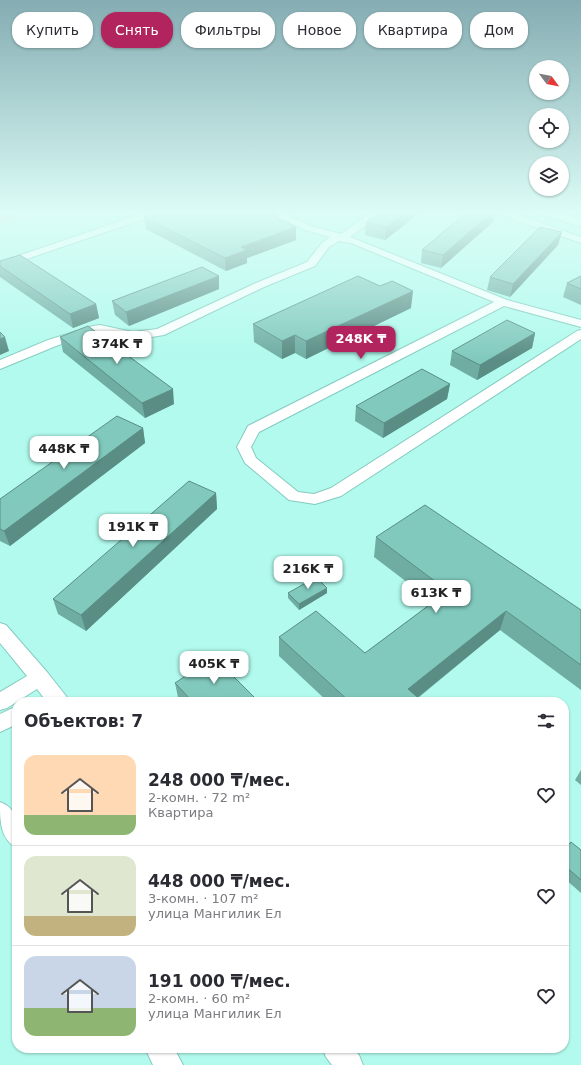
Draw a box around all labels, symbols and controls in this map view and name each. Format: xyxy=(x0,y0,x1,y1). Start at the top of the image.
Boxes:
chip: Купить xyxy=(12,12,93,48)
chip: Снять xyxy=(101,12,173,48)
chip: Фильтры xyxy=(181,12,275,48)
chip: Новое xyxy=(283,12,356,48)
chip: Квартира xyxy=(364,12,462,48)
chip: Дом xyxy=(470,12,528,48)
north arrow xyxy=(529,60,569,100)
map controls xyxy=(529,60,569,196)
button: locate xyxy=(529,108,569,148)
button: layers xyxy=(529,156,569,196)
pin: 248K ₸ xyxy=(328,326,394,360)
pin: 374K ₸ xyxy=(84,331,150,365)
text: 248K ₸ xyxy=(336,331,386,346)
text: 374K ₸ xyxy=(92,336,142,351)
pin: 448K ₸ xyxy=(31,436,97,470)
text: 448K ₸ xyxy=(39,441,89,456)
pin: 191K ₸ xyxy=(100,514,166,548)
text: 191K ₸ xyxy=(108,519,158,534)
pin: 216K ₸ xyxy=(275,556,341,590)
text: 216K ₸ xyxy=(283,561,333,576)
pin: 613K ₸ xyxy=(403,580,469,614)
text: 613K ₸ xyxy=(411,585,461,600)
pin: 405K ₸ xyxy=(181,651,247,685)
text: 405K ₸ xyxy=(189,656,239,671)
icon: filters xyxy=(535,710,557,732)
text: Объектов: 7 xyxy=(24,711,143,731)
text: 248 000 ₸/мес. xyxy=(148,770,291,790)
icon: home xyxy=(56,771,104,819)
icon: heart xyxy=(535,784,557,806)
text: 2-комн. · 72 m² xyxy=(148,790,250,805)
text: Квартира xyxy=(148,805,213,820)
text: 448 000 ₸/мес. xyxy=(148,871,291,891)
icon: home xyxy=(56,872,104,920)
icon: heart xyxy=(535,885,557,907)
text: 3-комн. · 107 m² xyxy=(148,891,258,906)
text: улица Мангилик Ел xyxy=(148,906,282,921)
text: 191 000 ₸/мес. xyxy=(148,971,291,991)
icon: home xyxy=(56,972,104,1020)
icon: heart xyxy=(535,985,557,1007)
text: 2-комн. · 60 m² xyxy=(148,991,250,1006)
text: улица Мангилик Ел xyxy=(148,1006,282,1021)

